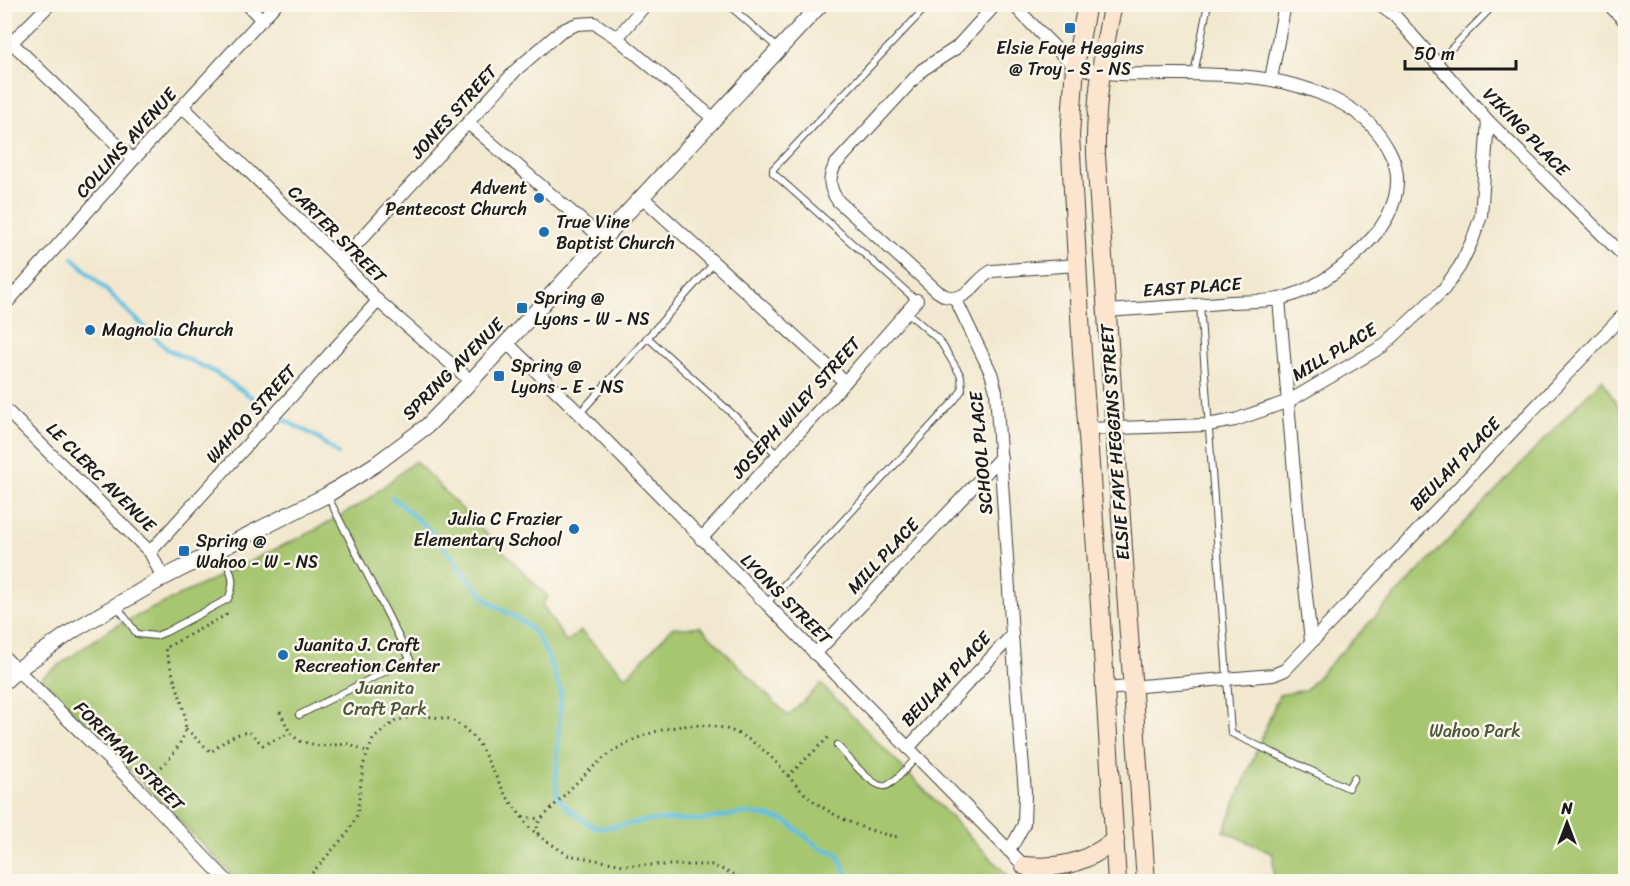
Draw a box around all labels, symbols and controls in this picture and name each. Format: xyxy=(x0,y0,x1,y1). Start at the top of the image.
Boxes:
marker: Elsie Faye Heggins @ Troy - S - NS xyxy=(1063,21,1077,35)
place label: Elsie Faye Heggins @ Troy - S - NS xyxy=(996,32,1144,85)
scale bar xyxy=(1405,33,1516,71)
text: 50 m xyxy=(1414,38,1455,70)
street label: JONES STREET xyxy=(402,56,506,168)
street label: COLLINS AVENUE xyxy=(67,79,185,206)
street label: VIKING PLACE xyxy=(1475,80,1578,185)
place label: Advent Pentecost Church xyxy=(385,172,527,225)
street label: CARTER STREET xyxy=(280,177,395,292)
marker: Advent Pentecost Church xyxy=(532,191,546,205)
place label: True Vine Baptist Church xyxy=(556,206,675,259)
marker: True Vine Baptist Church xyxy=(537,225,551,239)
street label: EAST PLACE xyxy=(1142,268,1243,306)
place label: Spring @ Lyons - W - NS xyxy=(534,282,650,335)
marker: Spring @ Lyons - W - NS xyxy=(515,301,529,315)
street label: SPRING AVENUE xyxy=(394,309,513,428)
street label: MILL PLACE xyxy=(1285,313,1384,390)
place label: Magnolia Church xyxy=(102,314,234,346)
street label: ELSIE FAYE HEGGINS STREET xyxy=(1091,322,1139,561)
marker: Magnolia Church xyxy=(83,323,97,337)
street label: JOSEPH WILEY STREET xyxy=(722,328,870,487)
place label: Spring @ Lyons - E - NS xyxy=(511,350,624,403)
street label: WAHOO STREET xyxy=(197,356,305,471)
marker: Spring @ Lyons - E - NS xyxy=(492,369,506,383)
street label: SCHOOL PLACE xyxy=(960,389,1002,516)
street label: BEULAH PLACE xyxy=(1401,408,1509,519)
street label: LE CLERC AVENUE xyxy=(38,414,165,541)
place label: Julia C Frazier Elementary School xyxy=(413,503,564,556)
street label: MILL PLACE xyxy=(839,510,928,602)
marker: Julia C Frazier Elementary School xyxy=(567,522,581,536)
place label: Spring @ Wahoo - W - NS xyxy=(196,525,318,578)
marker: Spring @ Wahoo - W - NS xyxy=(177,544,191,558)
street label: LYONS STREET xyxy=(733,546,841,654)
street label: BEULAH PLACE xyxy=(893,623,1000,734)
place label: Juanita J. Craft Recreation Center xyxy=(294,629,441,682)
marker: Juanita J. Craft Recreation Center xyxy=(276,648,290,662)
park label: Juanita Craft Park xyxy=(343,672,427,725)
street label: FOREMAN STREET xyxy=(66,693,193,820)
park label: Wahoo Park xyxy=(1429,715,1521,747)
north arrow xyxy=(1537,793,1597,853)
text: N xyxy=(1560,794,1573,823)

